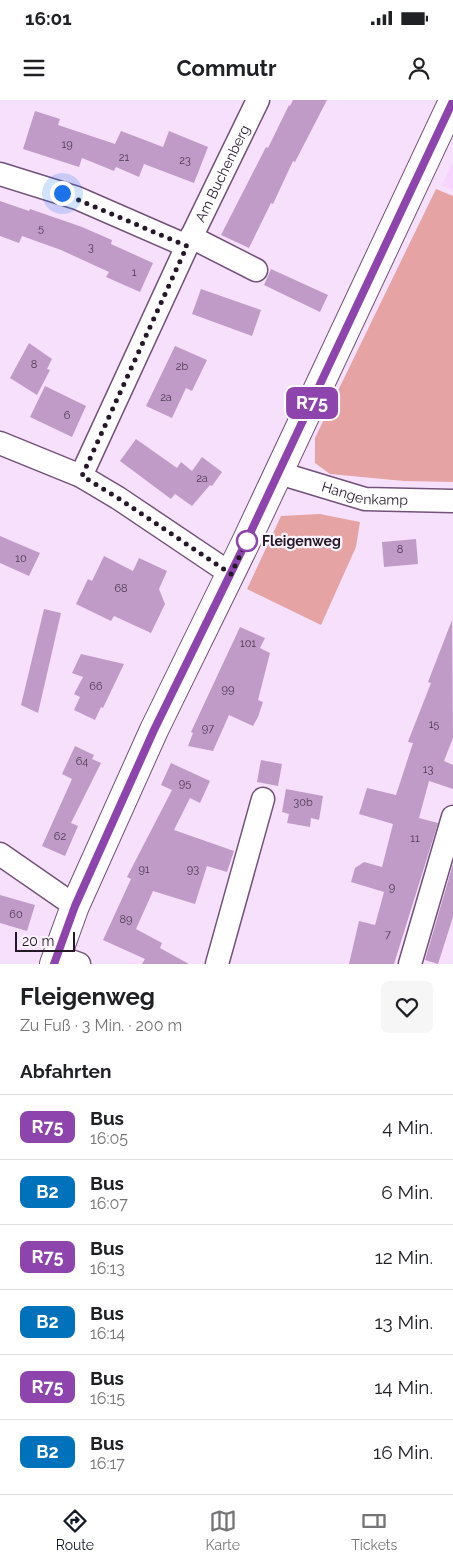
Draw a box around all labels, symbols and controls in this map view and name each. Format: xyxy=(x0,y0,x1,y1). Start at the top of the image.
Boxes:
text: 16:01 xyxy=(25,7,72,29)
icon: menu xyxy=(20,54,48,82)
icon: person xyxy=(405,54,433,82)
text: Commutr xyxy=(177,55,276,81)
street label: Am Buchenberg xyxy=(192,122,253,225)
house number: 19 xyxy=(61,138,73,151)
house number: 21 xyxy=(119,151,130,164)
house number: 23 xyxy=(179,154,191,167)
your location xyxy=(50,181,75,206)
house number: 5 xyxy=(38,222,44,235)
house number: 3 xyxy=(88,241,94,254)
house number: 1 xyxy=(132,266,137,279)
house number: 8 xyxy=(31,358,37,371)
house number: 2b xyxy=(176,360,188,373)
line badge: R75 xyxy=(283,387,341,419)
house number: 2a xyxy=(160,391,172,404)
text: R75 xyxy=(296,392,328,413)
house number: 6 xyxy=(64,409,71,422)
house number: 2a xyxy=(196,472,208,485)
street label: Hangenkamp xyxy=(320,478,409,508)
marker: Fleigenweg xyxy=(236,530,258,552)
place label: Fleigenweg xyxy=(262,533,341,549)
house number: 8 xyxy=(397,543,403,556)
house number: 10 xyxy=(15,552,27,565)
house number: 68 xyxy=(114,582,128,595)
house number: 101 xyxy=(240,637,256,650)
house number: 66 xyxy=(89,680,103,693)
house number: 99 xyxy=(222,683,234,696)
house number: 15 xyxy=(429,718,439,731)
house number: 97 xyxy=(202,722,214,735)
house number: 64 xyxy=(76,755,88,768)
house number: 13 xyxy=(423,763,433,776)
house number: 95 xyxy=(179,777,191,790)
house number: 30b xyxy=(293,796,313,809)
house number: 62 xyxy=(54,830,66,843)
house number: 11 xyxy=(410,832,420,845)
house number: 91 xyxy=(138,863,150,876)
house number: 93 xyxy=(187,863,199,876)
house number: 9 xyxy=(389,881,395,894)
house number: 60 xyxy=(9,908,23,921)
house number: 89 xyxy=(120,913,132,926)
house number: 7 xyxy=(385,928,391,941)
scale bar xyxy=(15,929,75,952)
text: 20 m xyxy=(22,933,54,949)
button: heart xyxy=(381,981,433,1033)
text: Fleigenweg xyxy=(20,982,155,1011)
text: Zu Fuß · 3 Min. · 200 m xyxy=(20,1016,182,1035)
text: Abfahrten xyxy=(20,1060,111,1082)
text: Bus xyxy=(90,1107,124,1129)
text: R75 xyxy=(32,1116,63,1137)
text: 4 Min. xyxy=(382,1116,433,1138)
text: 16:05 xyxy=(90,1129,128,1148)
text: Bus xyxy=(90,1172,124,1194)
text: B2 xyxy=(36,1181,59,1202)
text: 6 Min. xyxy=(381,1181,433,1203)
text: 16:07 xyxy=(90,1194,128,1213)
text: Bus xyxy=(90,1237,124,1259)
text: R75 xyxy=(32,1246,63,1267)
text: 12 Min. xyxy=(375,1246,433,1268)
text: 16:13 xyxy=(90,1259,125,1278)
text: Bus xyxy=(90,1302,124,1324)
text: B2 xyxy=(36,1311,59,1332)
text: 13 Min. xyxy=(374,1311,433,1333)
text: 16:14 xyxy=(90,1324,125,1343)
text: Bus xyxy=(90,1367,124,1389)
text: R75 xyxy=(32,1376,63,1397)
text: 14 Min. xyxy=(374,1376,433,1398)
text: 16:15 xyxy=(90,1389,125,1408)
text: Bus xyxy=(90,1432,124,1454)
text: B2 xyxy=(36,1441,59,1462)
text: 16 Min. xyxy=(373,1441,433,1463)
text: 16:17 xyxy=(90,1454,125,1473)
tab: Route xyxy=(56,1507,94,1553)
tab: Karte xyxy=(206,1507,240,1553)
tab: Tickets xyxy=(351,1507,397,1553)

